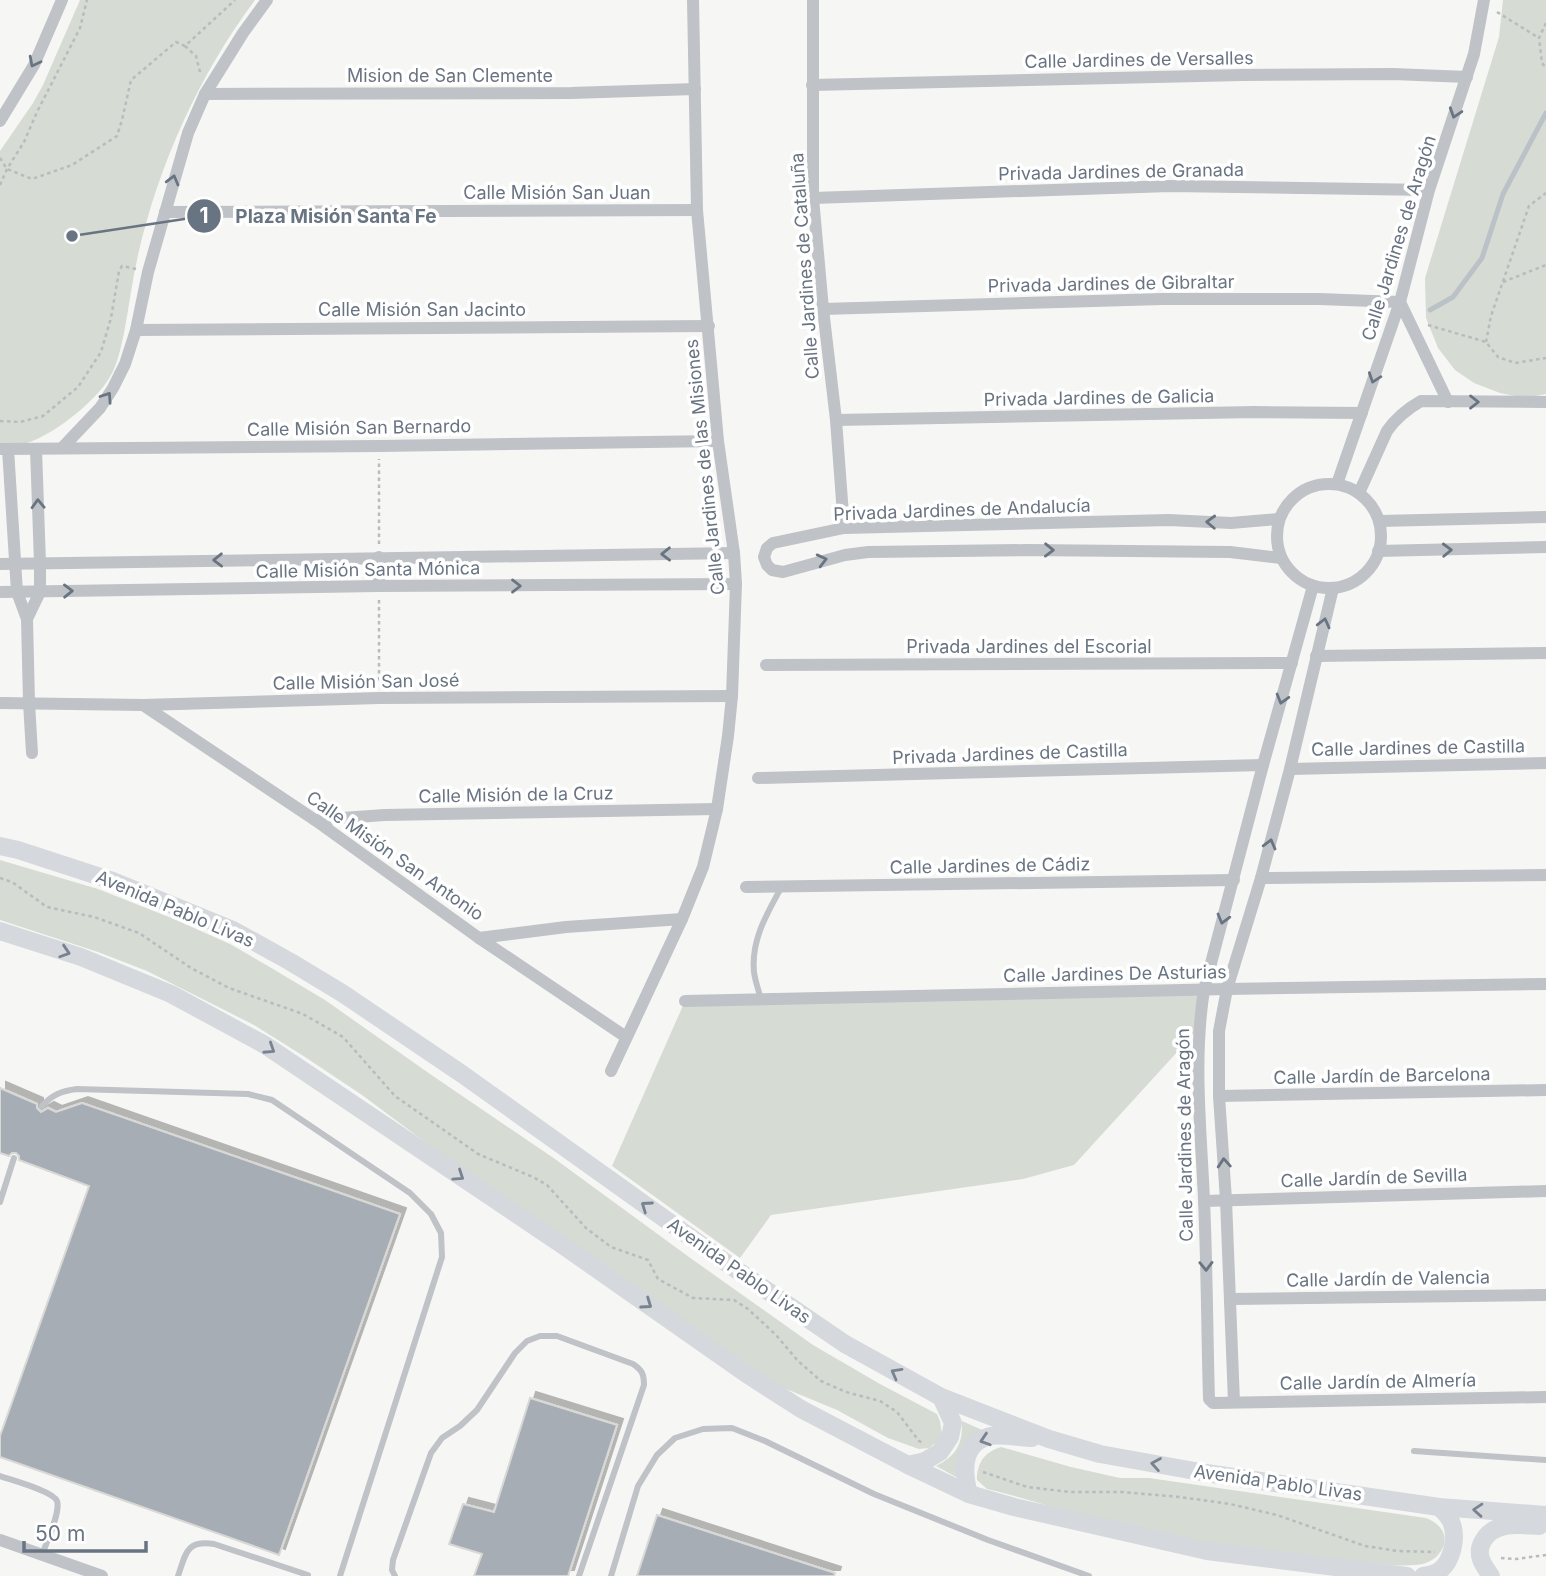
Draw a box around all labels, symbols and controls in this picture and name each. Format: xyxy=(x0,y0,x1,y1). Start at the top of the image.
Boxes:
street label: Calle Jardines de Versalles xyxy=(1024,47,1254,72)
one-way arrow xyxy=(29,55,43,67)
street label: Mision de San Clemente xyxy=(347,65,553,86)
one-way arrow xyxy=(1449,107,1463,119)
street label: Calle Jardines de Aragón xyxy=(1357,133,1440,343)
street label: Calle Jardines de Cataluña xyxy=(786,152,823,380)
street label: Privada Jardines de Granada xyxy=(998,159,1244,184)
one-way arrow xyxy=(165,174,180,186)
street label: Calle Misión San Juan xyxy=(463,182,651,203)
callout: Plaza Misión Santa Fe xyxy=(186,196,450,236)
text: 1 xyxy=(199,203,209,228)
text: Plaza Misión Santa Fe xyxy=(235,205,437,228)
street label: Privada Jardines de Gibraltar xyxy=(987,271,1235,296)
street label: Calle Misión San Jacinto xyxy=(318,299,526,320)
street label: Calle Jardines de las Misiones xyxy=(681,338,728,596)
one-way arrow xyxy=(1368,371,1382,383)
street label: Privada Jardines de Galicia xyxy=(983,385,1215,410)
one-way arrow xyxy=(99,392,111,405)
one-way arrow xyxy=(1469,394,1480,410)
street label: Calle Misión San Bernardo xyxy=(247,415,471,440)
street label: Privada Jardines de Andalucía xyxy=(833,495,1091,524)
one-way arrow xyxy=(31,499,46,510)
one-way arrow xyxy=(1205,515,1216,530)
one-way arrow xyxy=(1044,542,1055,558)
one-way arrow xyxy=(1441,542,1452,557)
one-way arrow xyxy=(660,546,671,562)
one-way arrow xyxy=(212,552,223,568)
one-way arrow xyxy=(816,554,828,568)
street label: Calle Misión Santa Mónica xyxy=(256,557,480,582)
one-way arrow xyxy=(511,578,522,593)
one-way arrow xyxy=(63,583,74,599)
one-way arrow xyxy=(1316,617,1330,629)
street label: Privada Jardines del Escorial xyxy=(906,636,1152,657)
street label: Calle Misión San José xyxy=(272,669,460,694)
one-way arrow xyxy=(1275,693,1290,705)
street label: Calle Jardines de Castilla xyxy=(1311,735,1525,760)
street label: Privada Jardines de Castilla xyxy=(892,739,1128,768)
street label: Calle Misión de la Cruz xyxy=(418,782,614,807)
street label: Calle Misión San Antonio xyxy=(303,786,488,925)
one-way arrow xyxy=(1262,839,1276,851)
street label: Calle Jardines de Cádiz xyxy=(890,853,1090,878)
street label: Avenida Pablo Livas xyxy=(93,866,257,951)
one-way arrow xyxy=(1217,913,1231,925)
one-way arrow xyxy=(59,943,71,958)
street label: Calle Jardines De Asturias xyxy=(1003,961,1227,986)
street label: Calle Jardines de Aragón xyxy=(1172,1028,1197,1242)
one-way arrow xyxy=(262,1040,275,1053)
street label: Calle Jardín de Barcelona xyxy=(1273,1063,1491,1088)
one-way arrow xyxy=(1216,1157,1231,1168)
street label: Calle Jardín de Sevilla xyxy=(1280,1164,1468,1191)
one-way arrow xyxy=(451,1168,464,1180)
one-way arrow xyxy=(641,1202,654,1214)
street label: Avenida Pablo Livas xyxy=(664,1213,815,1328)
one-way arrow xyxy=(1198,1261,1213,1272)
street label: Calle Jardín de Valencia xyxy=(1286,1266,1490,1291)
one-way arrow xyxy=(639,1296,652,1308)
one-way arrow xyxy=(891,1368,904,1381)
street label: Calle Jardín de Almería xyxy=(1280,1369,1476,1394)
one-way arrow xyxy=(980,1432,992,1446)
one-way arrow xyxy=(1150,1457,1162,1472)
street label: Avenida Pablo Livas xyxy=(1193,1460,1364,1505)
one-way arrow xyxy=(1472,1503,1483,1518)
scale bar xyxy=(24,1510,147,1554)
text: 50 m xyxy=(35,1521,85,1546)

